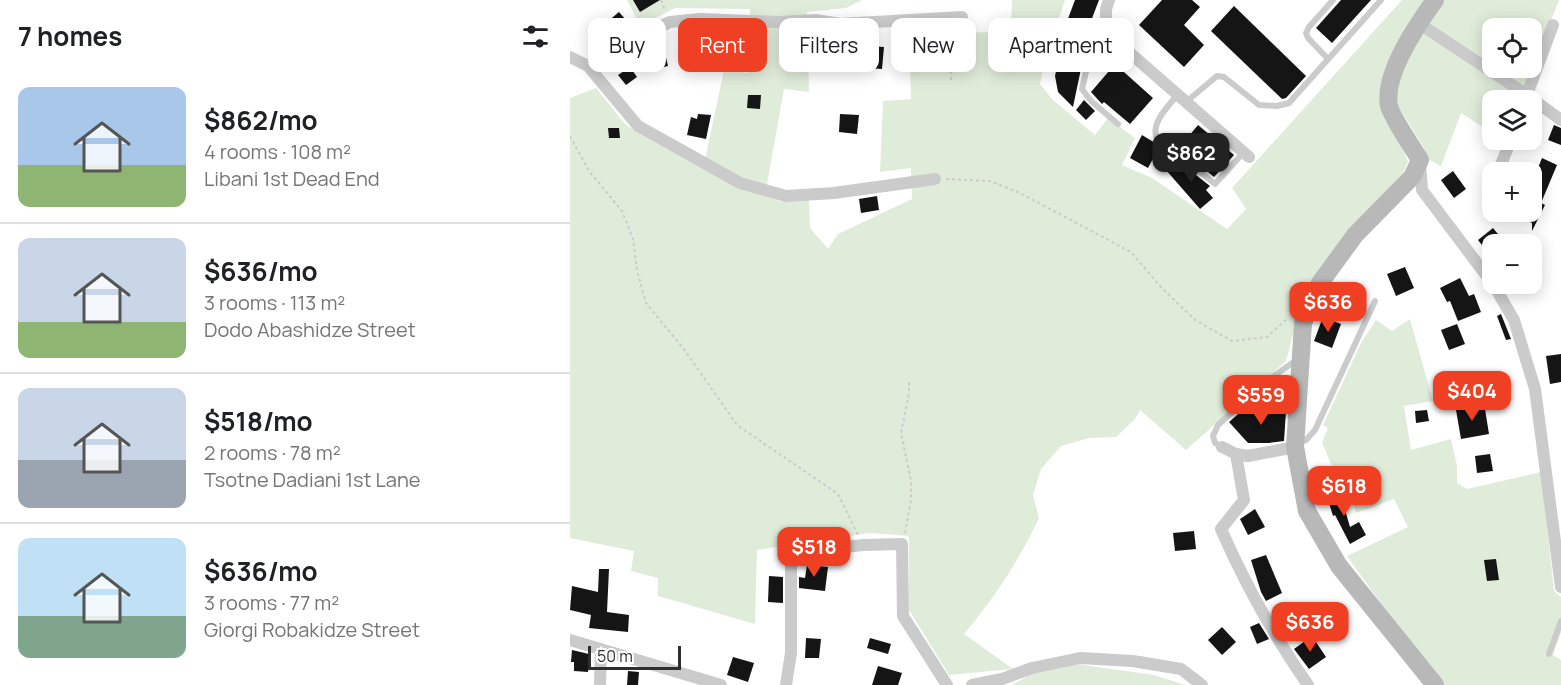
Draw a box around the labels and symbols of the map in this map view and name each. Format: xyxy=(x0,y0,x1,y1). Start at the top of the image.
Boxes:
pin: $862 xyxy=(1155,133,1227,184)
pin: $636 xyxy=(1292,282,1364,333)
pin: $404 xyxy=(1436,371,1508,422)
pin: $559 xyxy=(1225,375,1297,426)
pin: $618 xyxy=(1308,466,1380,517)
pin: $518 xyxy=(778,527,850,578)
pin: $636 xyxy=(1274,602,1346,653)
scale bar xyxy=(588,643,681,670)

